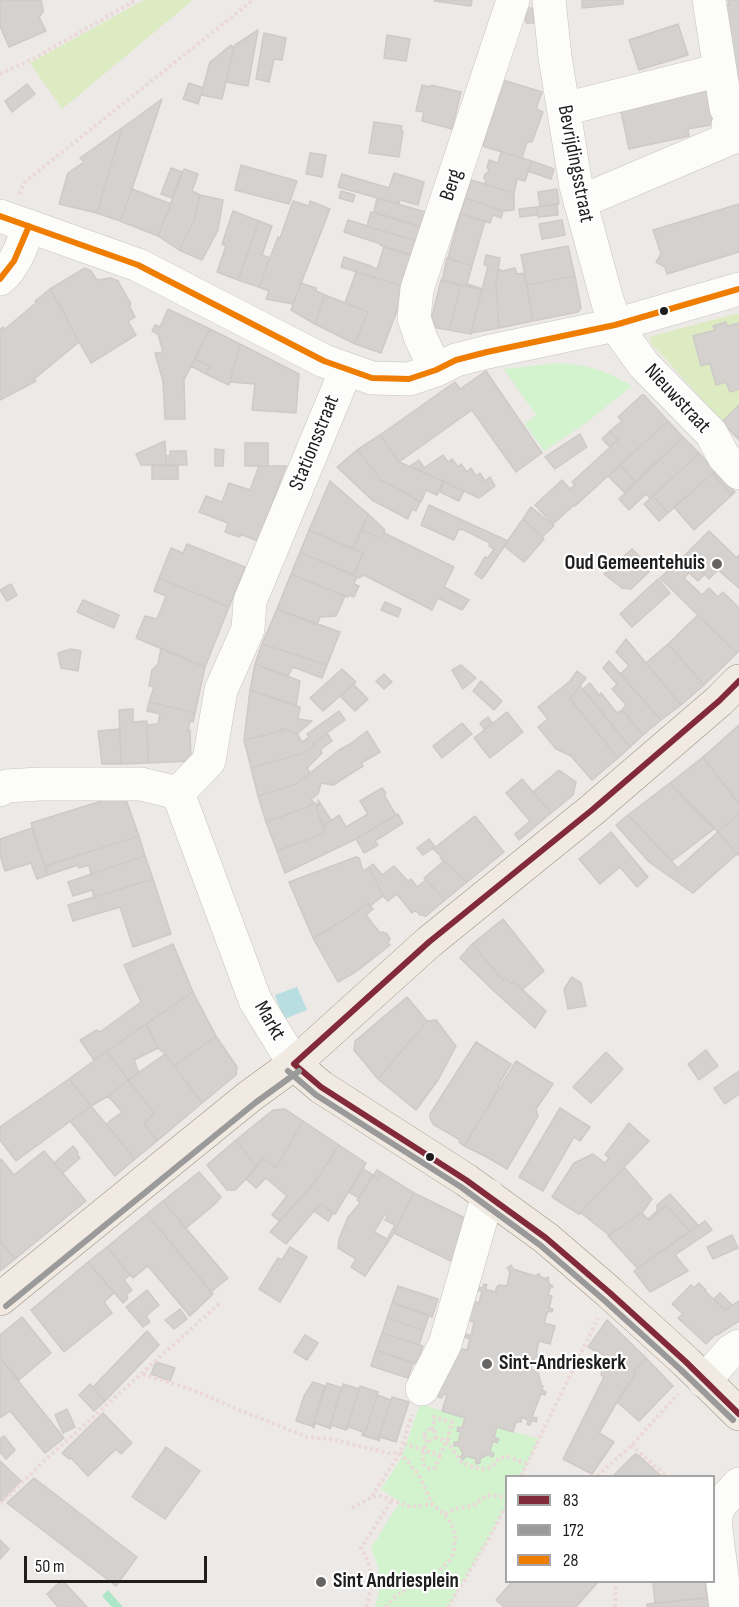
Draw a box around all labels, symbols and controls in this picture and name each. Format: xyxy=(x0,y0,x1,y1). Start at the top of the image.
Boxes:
street label: Bevrijdingsstraat xyxy=(551,103,599,225)
street label: Berg xyxy=(435,166,469,204)
unlabelled marker xyxy=(658,305,670,317)
street label: Nieuwstraat xyxy=(639,359,715,439)
street label: Stationsstraat xyxy=(284,392,346,494)
place label: Oud Gemeentehuis xyxy=(565,551,705,577)
marker: Oud Gemeentehuis xyxy=(710,557,724,571)
street label: Markt xyxy=(248,997,290,1045)
unlabelled marker xyxy=(424,1151,436,1163)
place label: Sint-Andrieskerk xyxy=(499,1351,626,1377)
marker: Sint-Andrieskerk xyxy=(480,1357,494,1371)
legend xyxy=(505,1475,715,1583)
text: 83 xyxy=(563,1490,578,1511)
text: 172 xyxy=(563,1520,584,1541)
scale bar xyxy=(27,1544,210,1582)
text: 28 xyxy=(563,1550,578,1571)
text: 50 m xyxy=(35,1556,65,1577)
place label: Sint Andriesplein xyxy=(333,1569,459,1595)
marker: Sint Andriesplein xyxy=(314,1575,328,1589)

